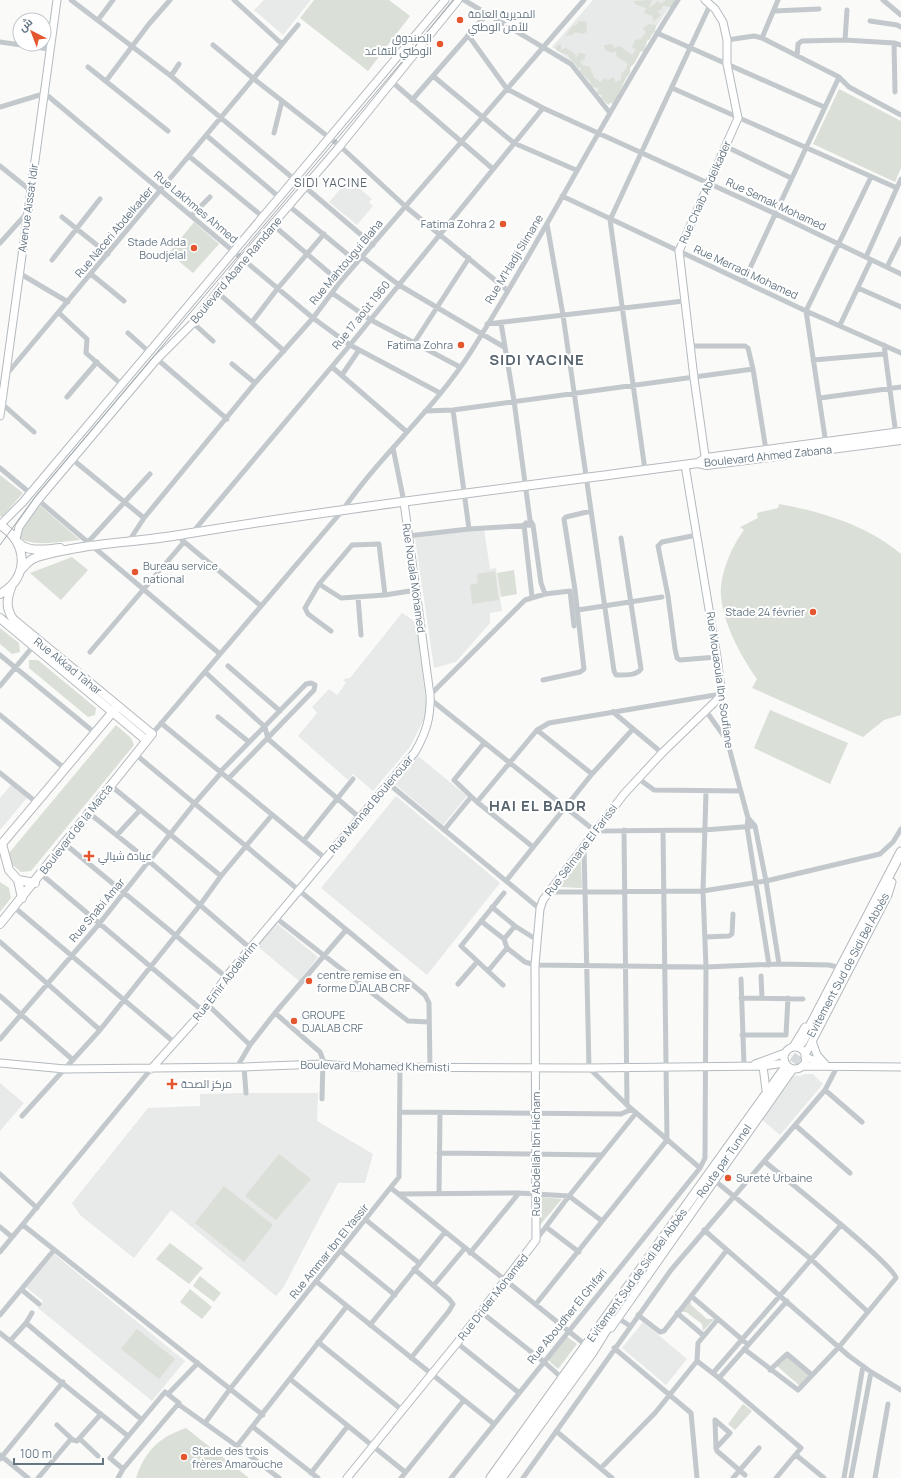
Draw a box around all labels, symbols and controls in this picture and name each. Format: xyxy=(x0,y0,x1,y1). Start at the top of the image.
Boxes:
place label: المديرية العامة للأمن الوطني xyxy=(468,6,536,36)
north arrow xyxy=(12,12,52,52)
text: ش xyxy=(15,14,35,34)
marker: المديرية العامة للأمن الوطني xyxy=(455,15,465,25)
place label: الصندوق الوطني للتقاعد xyxy=(365,30,432,60)
marker: الصندوق الوطني للتقاعد xyxy=(435,39,445,49)
street label: Rue Chaïb Abdelkader xyxy=(675,138,734,246)
street label: Avenue Aïssat Idir xyxy=(14,163,41,253)
street label: Rue Lakhmes Ahmed xyxy=(151,167,241,246)
district label: SIDI YACINE xyxy=(294,174,368,191)
street label: Rue Semak Mohamed xyxy=(724,174,829,233)
street label: Rue Naceri Abdelkader xyxy=(71,183,156,280)
street label: Rue M'Hadji Slimane xyxy=(481,211,546,306)
street label: Boulevard Abane Ramdane xyxy=(186,213,285,326)
street label: Rue Mahtougui Blaha xyxy=(305,216,386,308)
place label: Fatima Zohra 2 xyxy=(421,216,495,231)
marker: Fatima Zohra 2 xyxy=(498,219,508,229)
place label: Stade Adda Boudjelal xyxy=(127,234,186,262)
street label: Rue Merradi Mohamed xyxy=(692,241,801,302)
marker: Stade Adda Boudjelal xyxy=(189,243,199,253)
street label: Rue 17 août 1960 xyxy=(328,277,393,352)
place label: Fatima Zohra xyxy=(387,337,453,352)
marker: Fatima Zohra xyxy=(456,340,466,350)
district label: SIDI YACINE xyxy=(489,349,585,370)
street label: Boulevard Ahmed Zabana xyxy=(703,441,833,470)
street label: Rue Nouala Mohamed xyxy=(399,522,430,634)
place label: Bureau service national xyxy=(143,558,219,586)
marker: Bureau service national xyxy=(130,567,140,577)
place label: Stade 24 février xyxy=(725,604,805,619)
marker: Stade 24 février xyxy=(808,607,818,617)
street label: Rue Mouaouia Ibn Soufiane xyxy=(703,611,738,750)
street label: Rue Akkad Tahar xyxy=(31,634,105,698)
street label: Rue Mennad Boulenouar xyxy=(325,751,416,856)
street label: Boulevard de la Macta xyxy=(36,781,116,877)
district label: HAI EL BADR xyxy=(489,795,587,816)
street label: Rue Selmane El Farissi xyxy=(541,801,620,899)
place label: عيادة شيالي xyxy=(98,848,152,865)
marker: عيادة شيالي xyxy=(83,850,95,862)
street label: Rue Snabi Amar xyxy=(65,875,128,945)
street label: Evitement Sud de Sidi Bel Abbès xyxy=(803,890,892,1040)
street label: Rue Emir Abdelkrim xyxy=(189,938,260,1023)
place label: centre remise en forme DJALAB CRF xyxy=(317,967,411,995)
marker: centre remise en forme DJALAB CRF xyxy=(304,976,314,986)
place label: GROUPE DJALAB CRF xyxy=(302,1007,364,1035)
marker: GROUPE DJALAB CRF xyxy=(289,1016,299,1026)
street label: Boulevard Mohamed Khemisti xyxy=(300,1057,450,1074)
place label: مركز الصحة xyxy=(181,1076,232,1091)
marker: مركز الصحة xyxy=(166,1078,178,1090)
street label: Rue Abdellah Ibn Hicham xyxy=(528,1092,543,1216)
street label: Route par Tunnel xyxy=(693,1121,754,1200)
place label: Sureté Urbaine xyxy=(736,1170,813,1185)
marker: Sureté Urbaine xyxy=(723,1173,733,1183)
street label: Rue Ammar Ibn El Yassir xyxy=(286,1200,372,1301)
street label: Evitement Sud de Sidi Bel Abbès xyxy=(583,1205,690,1344)
street label: Rue Drider Mohamed xyxy=(454,1250,531,1343)
street label: Rue Aboudher El Ghifari xyxy=(523,1265,610,1366)
scale bar xyxy=(14,1440,103,1466)
place label: Stade des trois frères Amarouche xyxy=(192,1443,283,1471)
text: 100 m xyxy=(20,1445,52,1462)
marker: Stade des trois frères Amarouche xyxy=(179,1452,189,1462)

